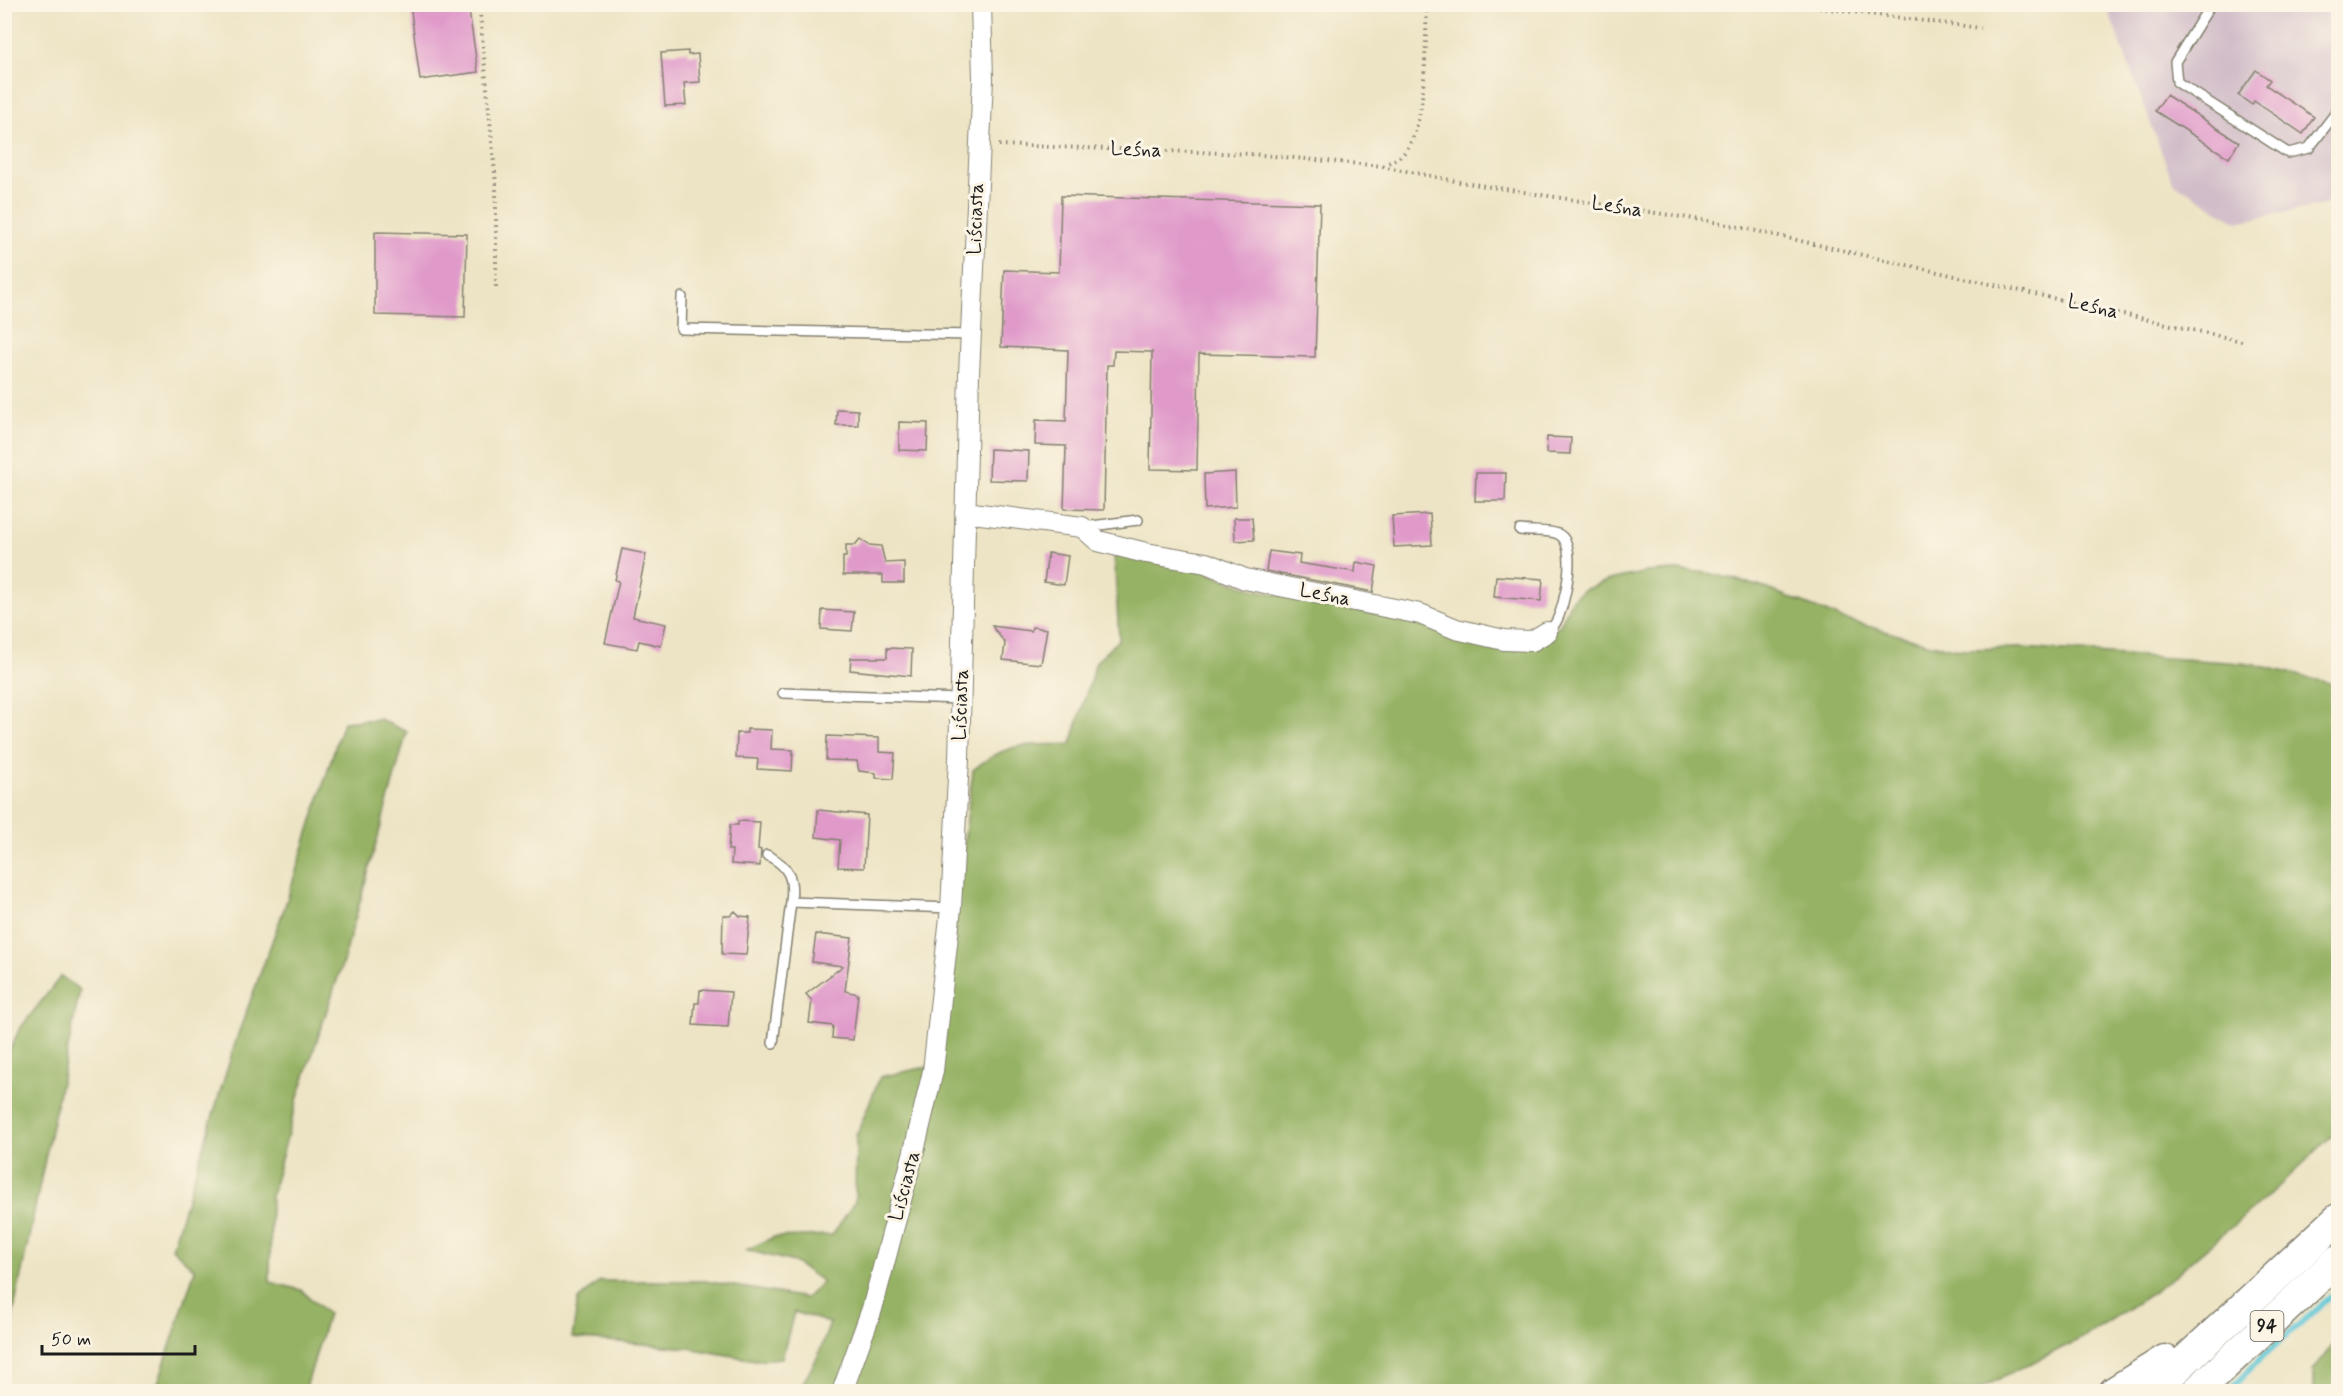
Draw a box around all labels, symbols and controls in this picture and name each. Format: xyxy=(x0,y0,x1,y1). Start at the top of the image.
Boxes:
street label: Leśna xyxy=(1110,136,1162,164)
street label: Liściasta xyxy=(961,183,991,255)
street label: Leśna xyxy=(1590,190,1644,224)
street label: Leśna xyxy=(2065,288,2121,326)
street label: Leśna xyxy=(1297,577,1353,613)
street label: Liściasta xyxy=(946,669,976,741)
street label: Liściasta xyxy=(883,1148,927,1224)
road number: 94 xyxy=(2250,1311,2284,1341)
scale bar xyxy=(42,1318,195,1356)
text: 50 m xyxy=(51,1328,91,1352)

